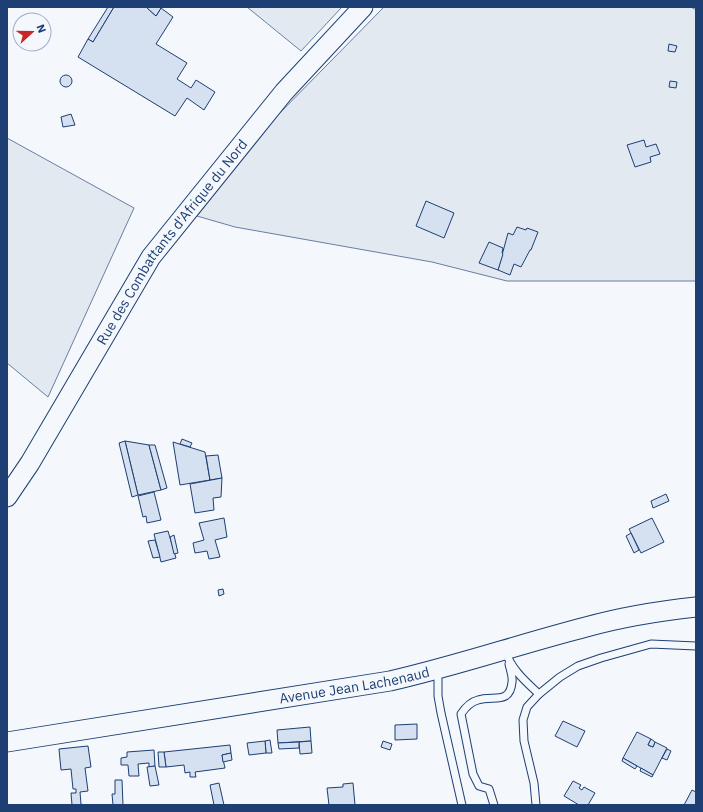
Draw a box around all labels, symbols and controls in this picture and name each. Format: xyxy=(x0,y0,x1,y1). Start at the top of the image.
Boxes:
north arrow xyxy=(12,12,52,52)
text: N xyxy=(33,22,49,35)
street label: Rue des Combattants d'Afrique du Nord xyxy=(92,136,251,348)
street label: Avenue Jean Lachenaud xyxy=(278,663,431,708)

